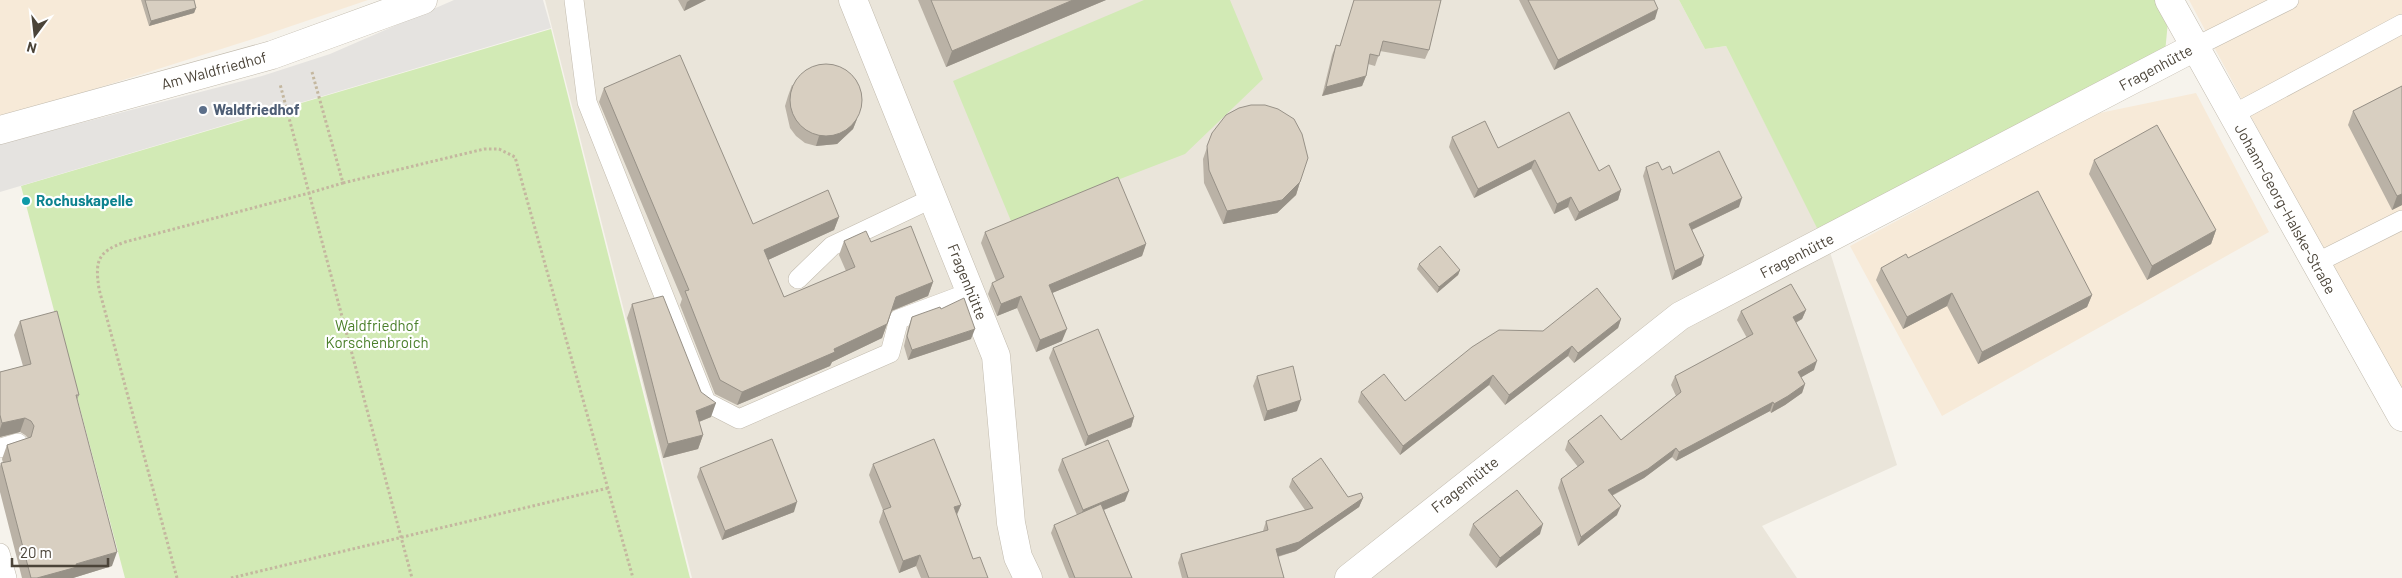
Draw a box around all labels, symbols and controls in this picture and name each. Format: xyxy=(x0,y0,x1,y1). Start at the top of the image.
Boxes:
north arrow xyxy=(10,10,60,60)
text: N xyxy=(25,39,38,57)
street label: Fragenhütte xyxy=(2116,40,2195,94)
street label: Am Waldfriedhof xyxy=(159,47,268,93)
place label: Waldfriedhof xyxy=(213,100,300,118)
marker: Waldfriedhof xyxy=(197,104,209,116)
street label: Johann-Georg-Halske-Straße xyxy=(2231,120,2340,297)
place label: Rochuskapelle xyxy=(36,191,133,209)
marker: Rochuskapelle xyxy=(20,195,32,207)
street label: Fragenhütte xyxy=(1757,229,1836,281)
street label: Fragenhütte xyxy=(945,241,991,322)
park label: Waldfriedhof Korschenbroich xyxy=(325,316,429,351)
street label: Fragenhütte xyxy=(1427,452,1502,516)
scale bar xyxy=(12,536,109,568)
text: 20 m xyxy=(20,543,52,561)

